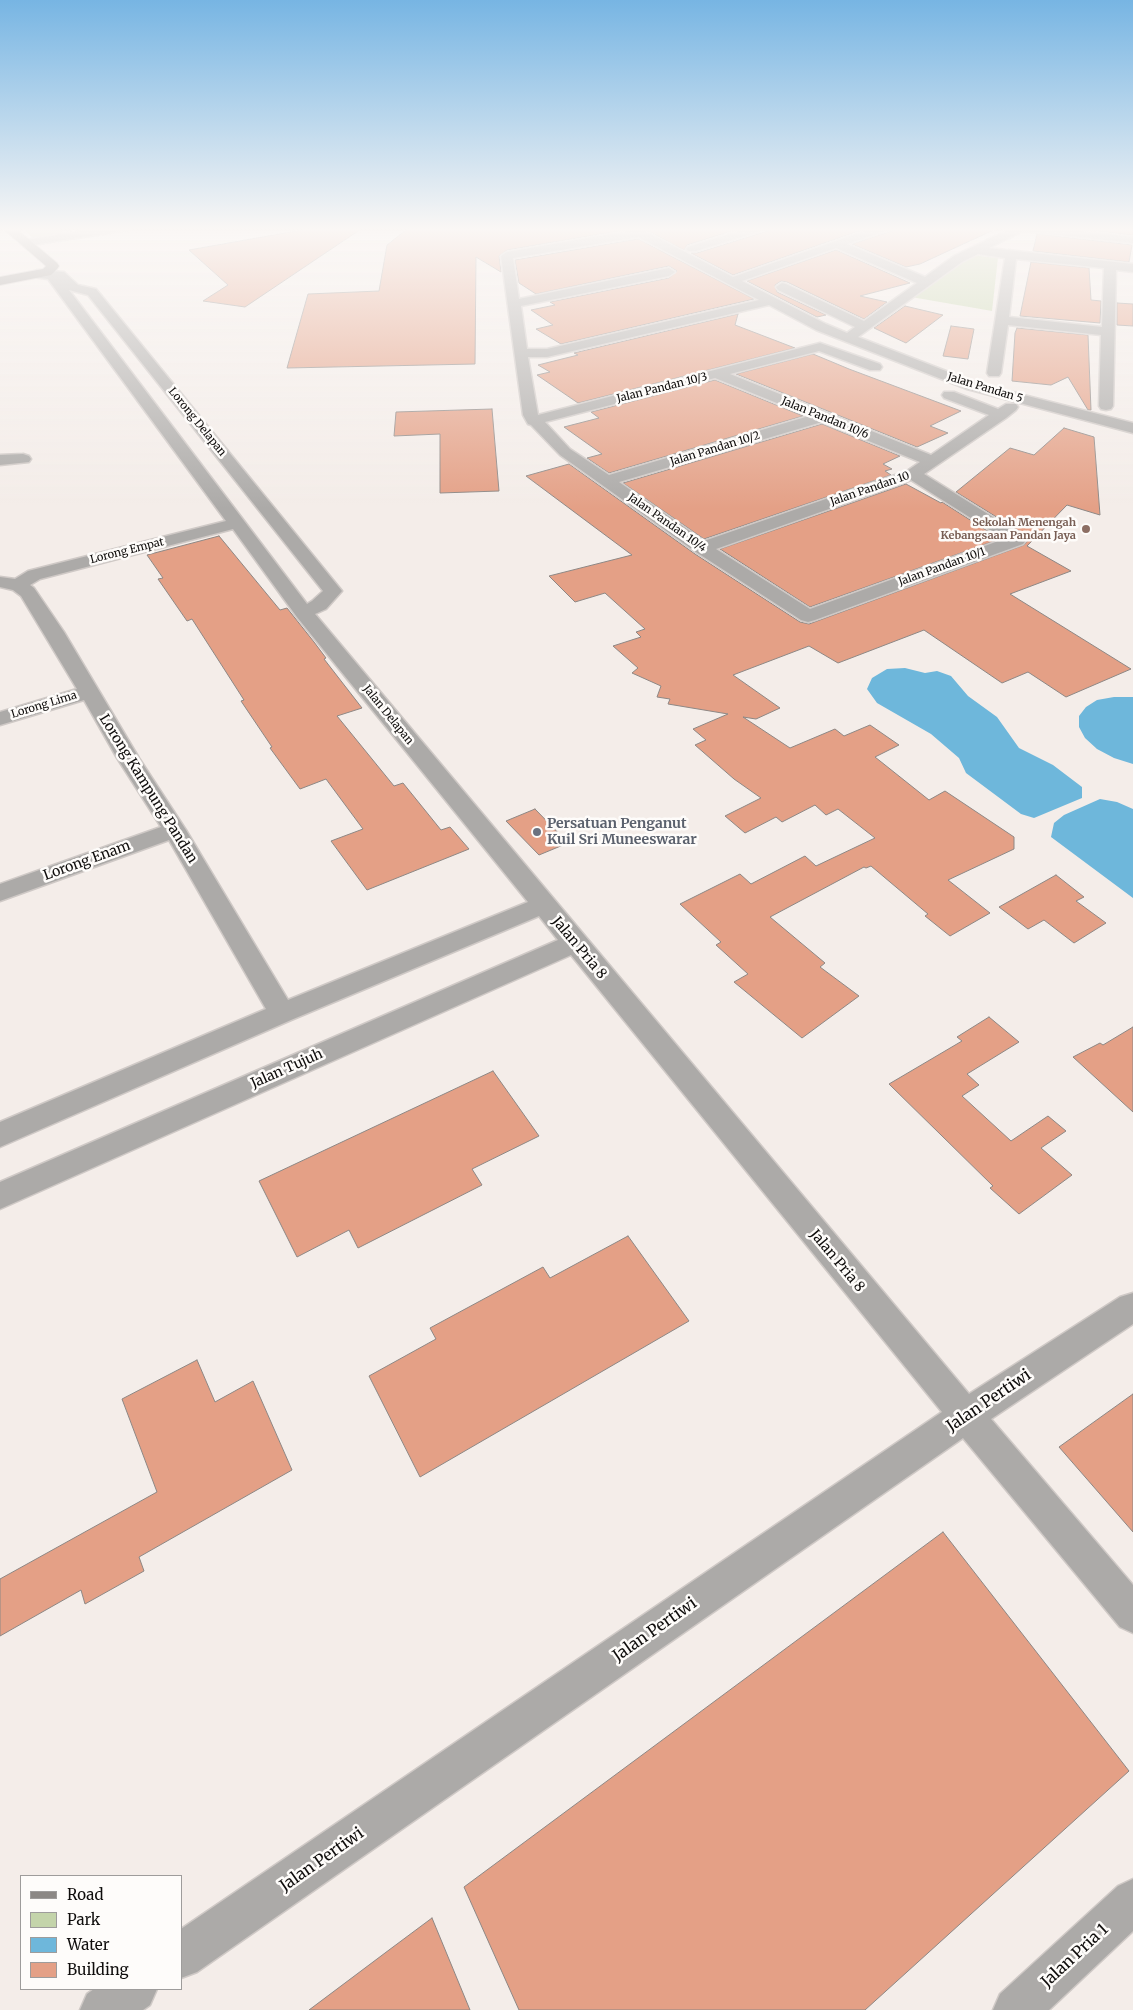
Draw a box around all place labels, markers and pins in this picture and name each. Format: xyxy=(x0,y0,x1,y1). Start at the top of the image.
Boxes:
place label: Sekolah Menengah Kebangsaan Pandan Jaya xyxy=(941,516,1076,542)
marker: Sekolah Menengah Kebangsaan Pandan Jaya xyxy=(1080,523,1092,535)
place label: Persatuan Penganut Kuil Sri Muneeswarar xyxy=(547,816,697,849)
marker: Persatuan Penganut Kuil Sri Muneeswarar xyxy=(531,826,543,838)

